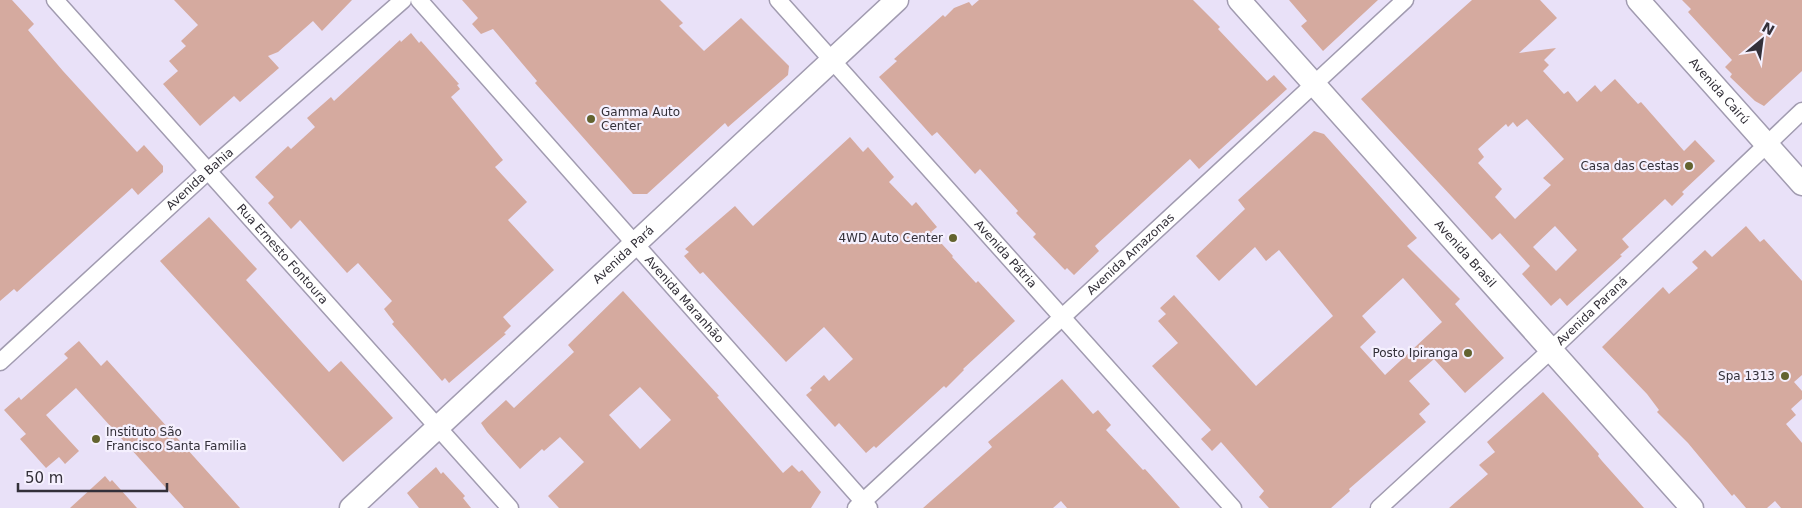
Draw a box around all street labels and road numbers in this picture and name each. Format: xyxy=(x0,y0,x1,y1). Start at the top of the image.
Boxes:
street label: Avenida Cairú xyxy=(1686,55,1752,127)
street label: Avenida Bahia xyxy=(163,145,236,213)
street label: Rua Ernesto Fontoura xyxy=(234,201,331,307)
street label: Avenida Amazonas xyxy=(1084,210,1177,298)
street label: Avenida Pátria xyxy=(972,217,1039,291)
street label: Avenida Brasil xyxy=(1432,217,1499,290)
street label: Avenida Pará xyxy=(590,223,657,286)
street label: Avenida Maranhão xyxy=(642,253,727,346)
street label: Avenida Paraná xyxy=(1553,274,1630,348)

